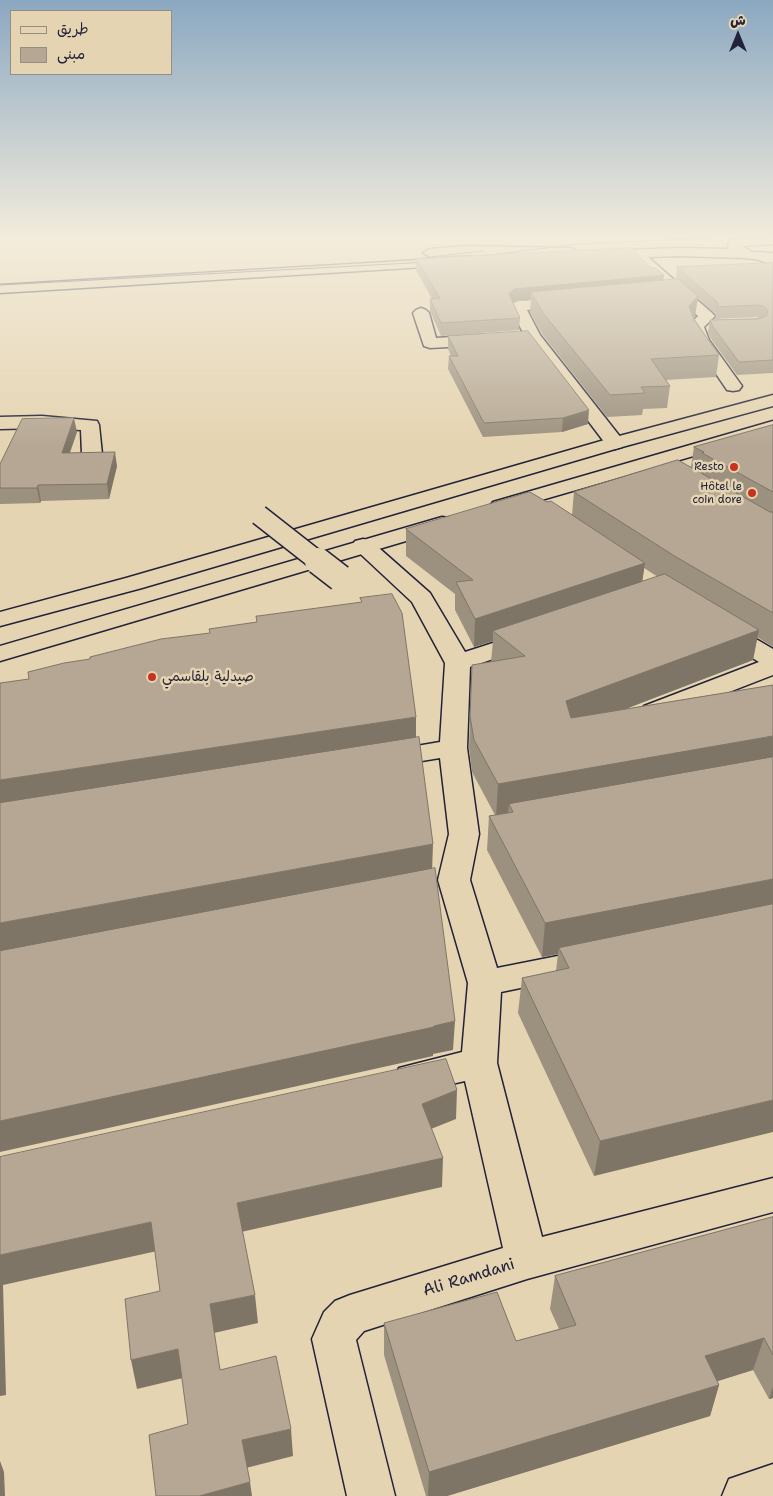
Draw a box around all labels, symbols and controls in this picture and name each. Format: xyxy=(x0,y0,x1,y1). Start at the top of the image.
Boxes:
legend xyxy=(10,10,172,75)
north arrow xyxy=(713,10,763,60)
text: ش xyxy=(730,11,746,29)
text: طريق xyxy=(57,19,89,39)
text: مبنى xyxy=(57,44,85,64)
place label: Resto xyxy=(694,460,724,474)
marker: Resto xyxy=(728,461,740,473)
place label: Hôtel le coin dore xyxy=(693,480,742,506)
marker: Hôtel le coin dore xyxy=(746,487,758,499)
place label: صيدلية بلقاسمي xyxy=(162,669,254,685)
marker: صيدلية بلقاسمي xyxy=(146,671,158,683)
street label: Ali Ramdani xyxy=(421,1255,517,1301)

